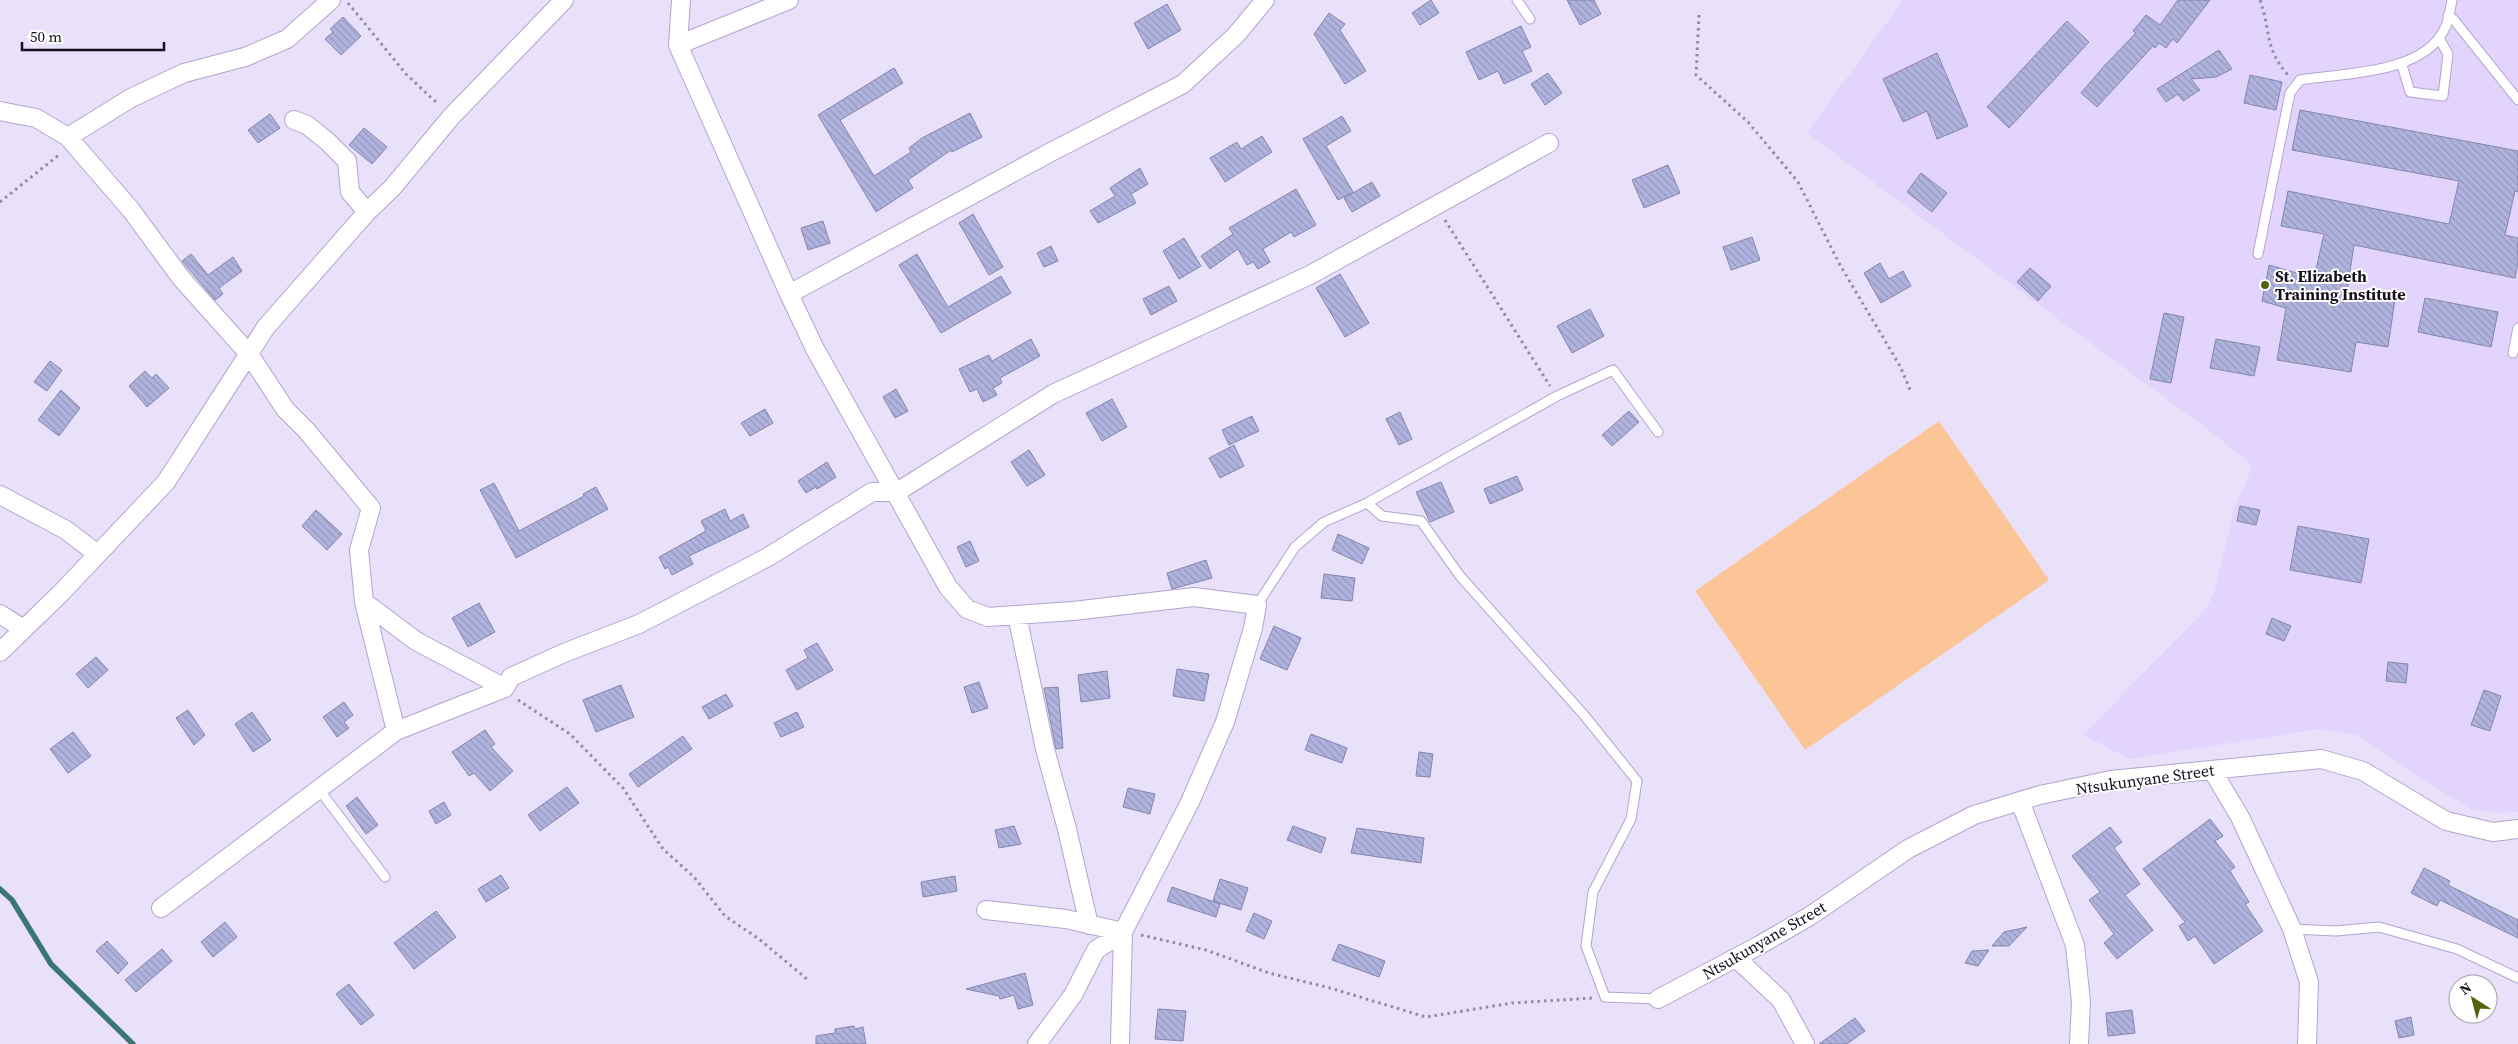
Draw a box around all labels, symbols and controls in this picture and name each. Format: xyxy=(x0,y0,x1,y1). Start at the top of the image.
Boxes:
scale bar xyxy=(22,20,165,52)
text: 50 m xyxy=(30,26,62,47)
place label: St. Elizabeth Training Institute xyxy=(2275,265,2406,305)
marker: St. Elizabeth Training Institute xyxy=(2259,279,2271,291)
street label: Ntsukunyane Street xyxy=(2074,758,2216,800)
street label: Ntsukunyane Street xyxy=(1698,895,1831,984)
north arrow xyxy=(2448,974,2498,1024)
text: N xyxy=(2455,977,2475,1000)

